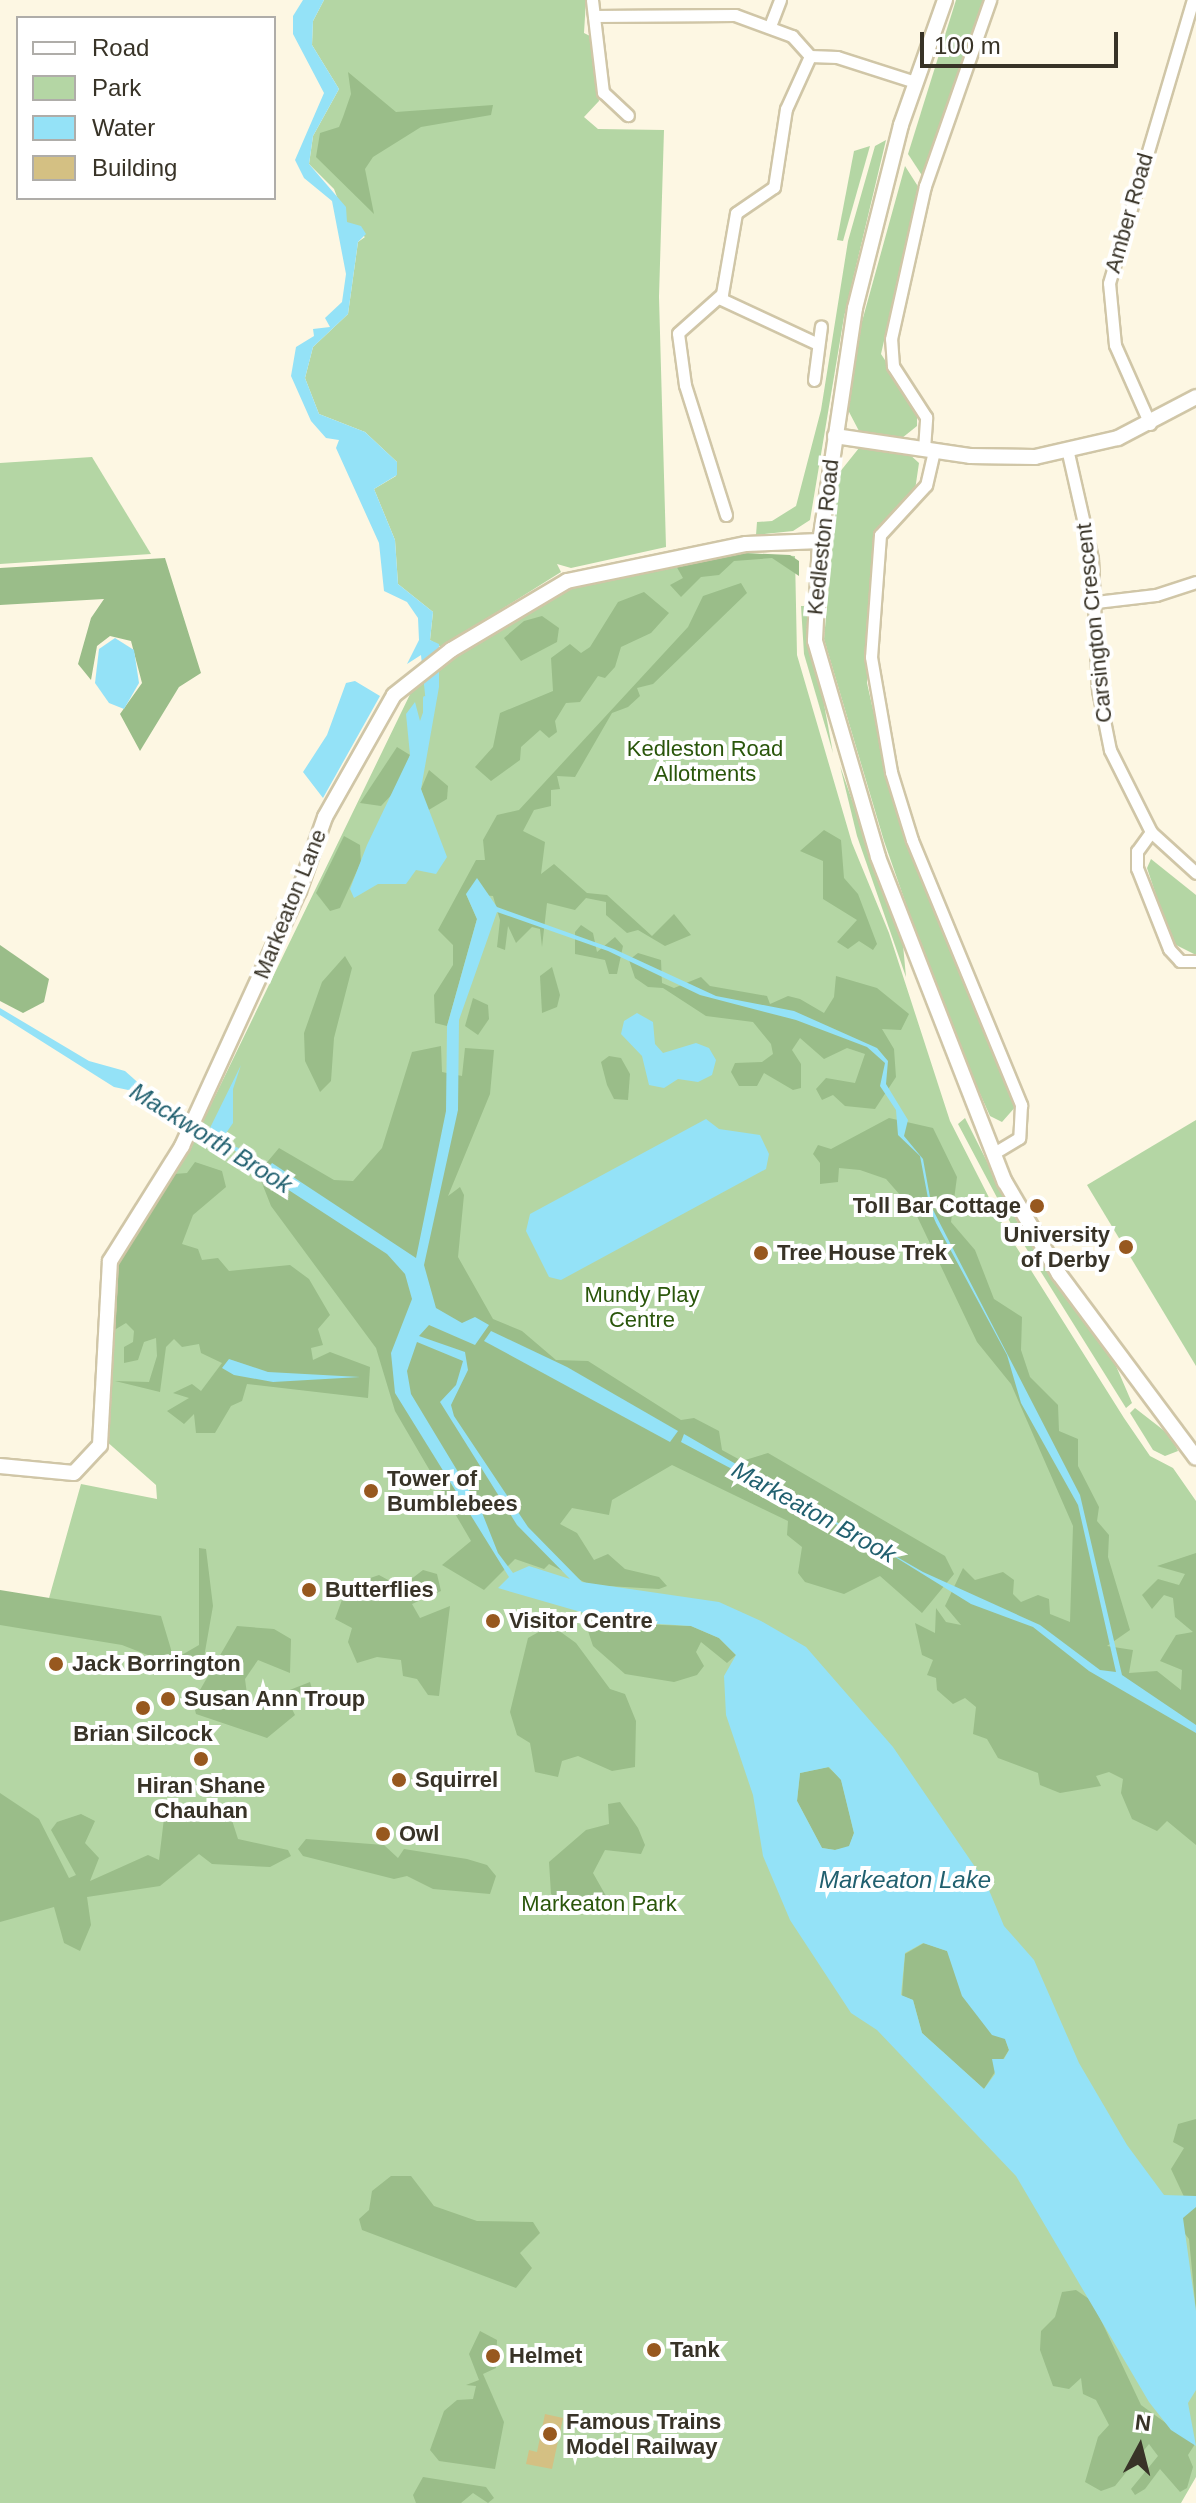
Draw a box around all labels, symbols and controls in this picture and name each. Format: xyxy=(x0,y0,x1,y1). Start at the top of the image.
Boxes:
legend xyxy=(16,16,276,200)
scale bar xyxy=(924,16,1122,66)
text: 100 m xyxy=(934,32,1001,59)
text: Road xyxy=(92,34,149,61)
text: Park xyxy=(92,74,141,101)
text: Water xyxy=(92,114,155,141)
street label: Amber Road xyxy=(1099,150,1159,276)
text: Building xyxy=(92,154,177,181)
street label: Kedleston Road xyxy=(802,458,844,616)
street label: Carsington Crescent xyxy=(1070,522,1118,724)
park label: Kedleston Road Allotments xyxy=(627,735,783,786)
street label: Markeaton Lane xyxy=(248,825,332,983)
water label: Mackworth Brook xyxy=(125,1077,297,1199)
place label: Toll Bar Cottage xyxy=(853,1193,1021,1219)
marker: Toll Bar Cottage xyxy=(1028,1197,1046,1215)
place label: University of Derby xyxy=(1004,1221,1110,1272)
marker: University of Derby xyxy=(1117,1238,1135,1256)
place label: Tree House Trek xyxy=(777,1240,947,1266)
marker: Tree House Trek xyxy=(752,1244,770,1262)
park label: Mundy Play Centre xyxy=(585,1281,699,1332)
water label: Markeaton Brook xyxy=(727,1455,901,1569)
place label: Tower of Bumblebees xyxy=(387,1465,518,1516)
marker: Tower of Bumblebees xyxy=(362,1482,380,1500)
place label: Butterflies xyxy=(325,1577,434,1603)
marker: Butterflies xyxy=(300,1581,318,1599)
place label: Visitor Centre xyxy=(509,1608,653,1634)
marker: Visitor Centre xyxy=(484,1612,502,1630)
place label: Jack Borrington xyxy=(72,1651,241,1677)
marker: Jack Borrington xyxy=(47,1655,65,1673)
place label: Susan Ann Troup xyxy=(184,1686,366,1712)
marker: Susan Ann Troup xyxy=(159,1690,177,1708)
marker: Brian Silcock xyxy=(134,1699,152,1717)
place label: Brian Silcock xyxy=(73,1721,213,1747)
marker: Hiran Shane Chauhan xyxy=(192,1750,210,1768)
place label: Squirrel xyxy=(415,1767,498,1793)
marker: Squirrel xyxy=(390,1771,408,1789)
place label: Hiran Shane Chauhan xyxy=(137,1772,265,1824)
place label: Owl xyxy=(399,1821,439,1847)
marker: Owl xyxy=(374,1825,392,1843)
water label: Markeaton Lake xyxy=(819,1866,991,1894)
park label: Markeaton Park xyxy=(521,1891,677,1917)
place label: Tank xyxy=(670,2337,720,2363)
marker: Tank xyxy=(645,2341,663,2359)
place label: Helmet xyxy=(509,2343,582,2369)
marker: Helmet xyxy=(484,2347,502,2365)
north arrow xyxy=(1100,2407,1180,2487)
place label: Famous Trains Model Railway xyxy=(566,2408,721,2460)
text: N xyxy=(1134,2409,1152,2436)
marker: Famous Trains Model Railway xyxy=(541,2425,559,2443)

